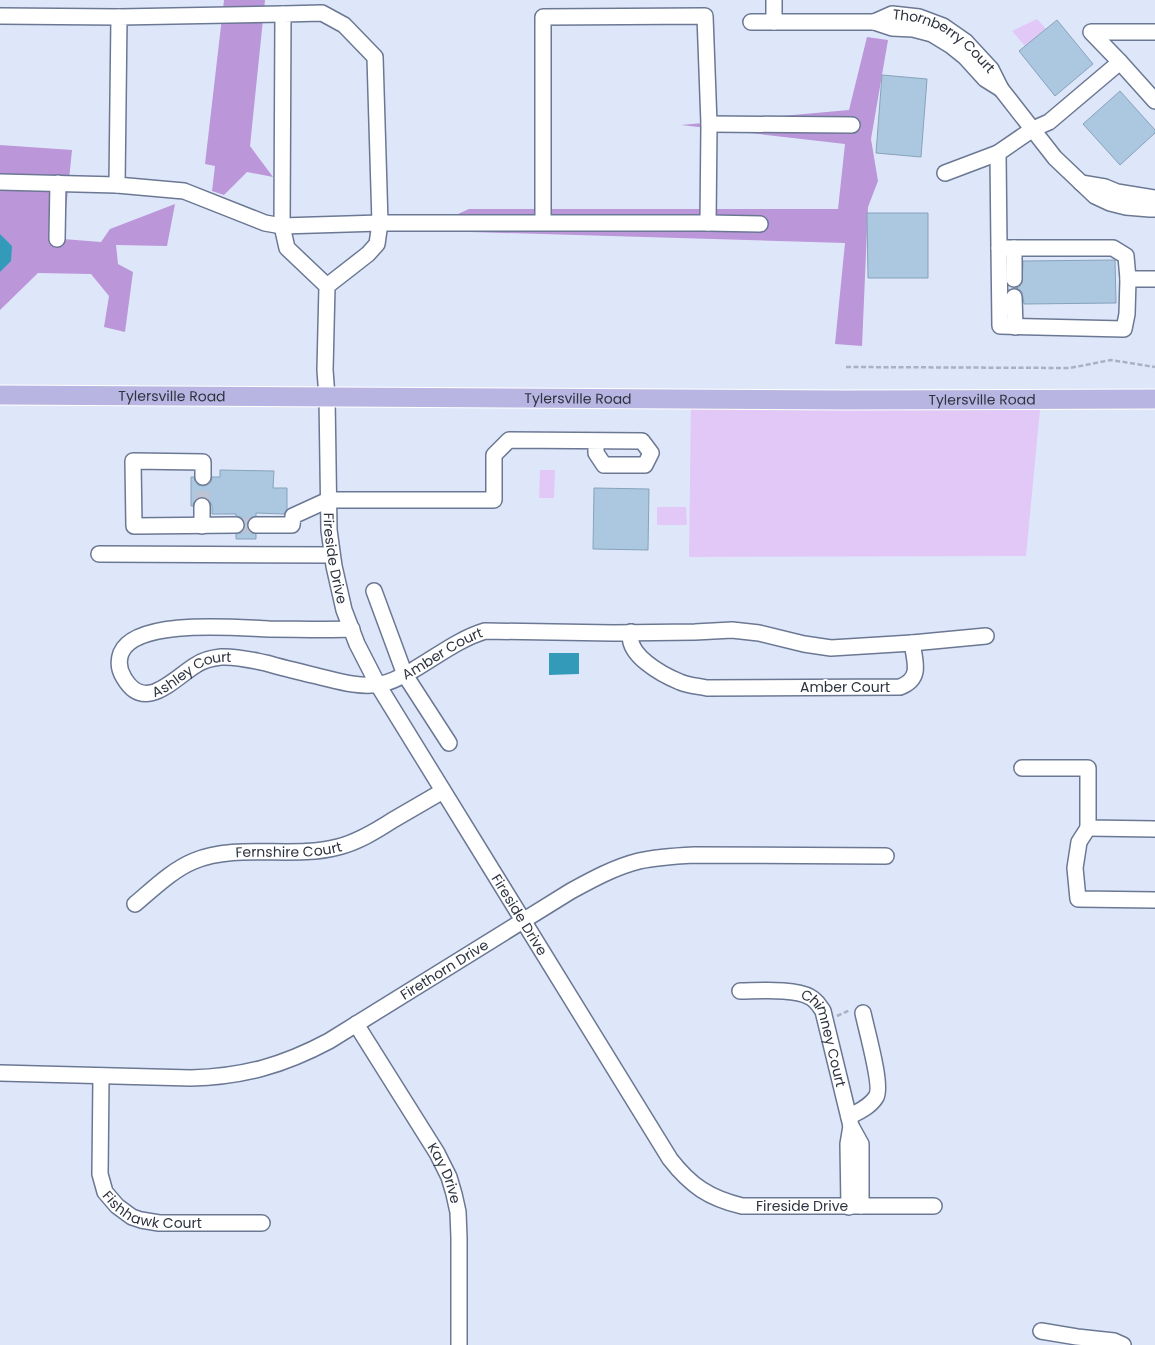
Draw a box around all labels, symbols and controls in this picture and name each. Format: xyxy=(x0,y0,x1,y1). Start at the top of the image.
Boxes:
street label: Thornberry Court xyxy=(892,4,1000,77)
street label: Tylersville Road xyxy=(118,386,226,406)
street label: Tylersville Road xyxy=(524,388,632,409)
street label: Tylersville Road xyxy=(928,389,1036,410)
street label: Fireside Drive xyxy=(319,513,352,606)
street label: Amber Court xyxy=(398,623,485,684)
street label: Ashley Court xyxy=(149,647,232,702)
street label: Amber Court xyxy=(800,677,890,697)
street label: Fernshire Court xyxy=(235,836,344,862)
street label: Fireside Drive xyxy=(487,870,552,960)
street label: Firethorn Drive xyxy=(396,934,493,1005)
street label: Chimney Court xyxy=(798,984,851,1089)
street label: Kay Drive xyxy=(423,1139,466,1206)
street label: Fishhawk Court xyxy=(98,1186,202,1233)
street label: Fireside Drive xyxy=(756,1196,849,1216)

